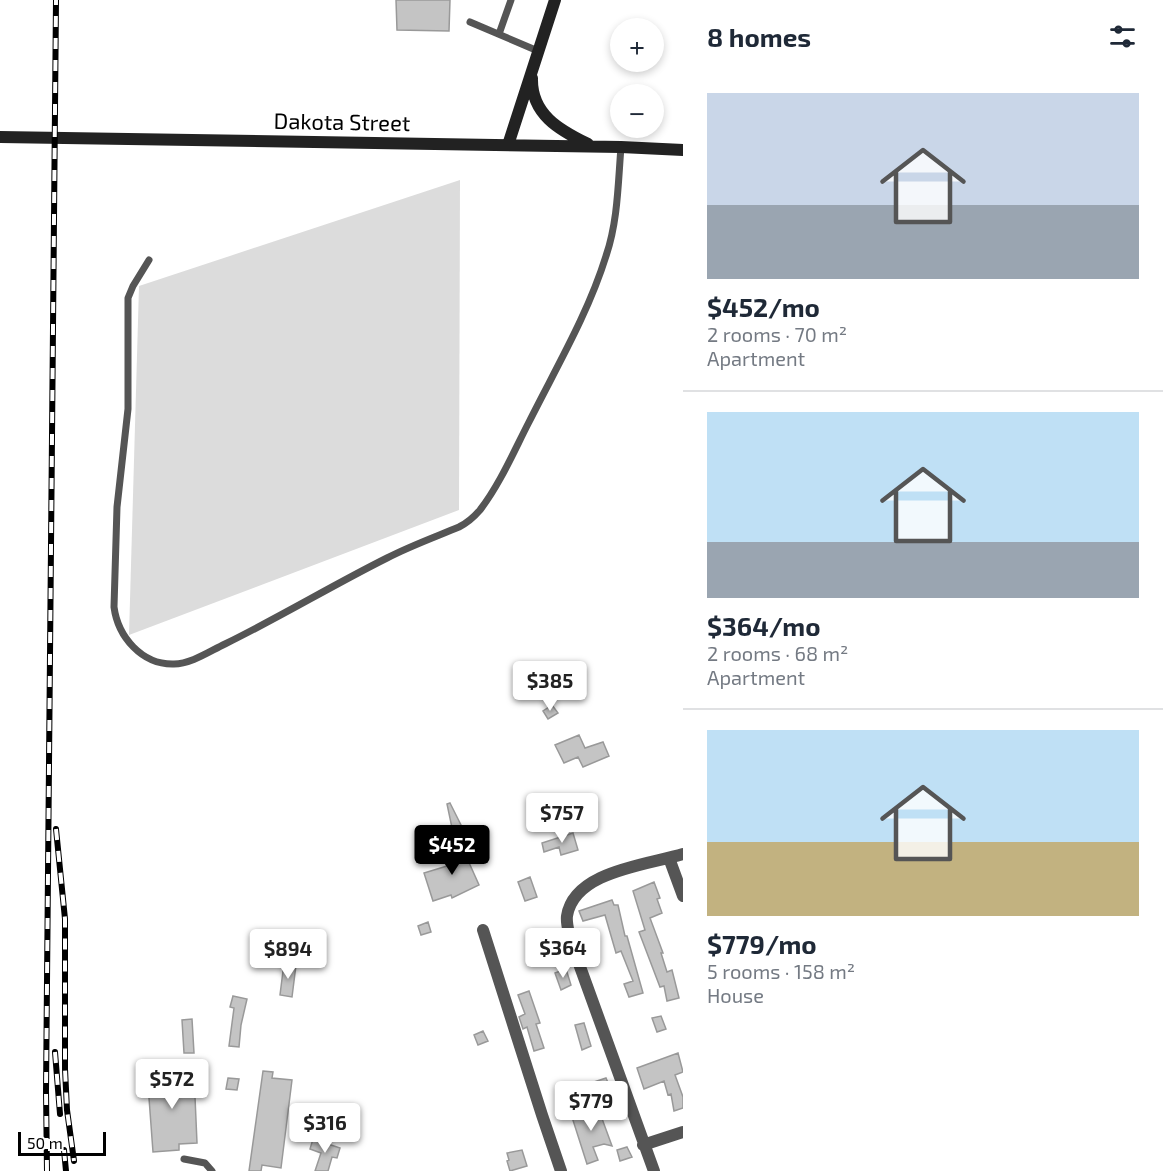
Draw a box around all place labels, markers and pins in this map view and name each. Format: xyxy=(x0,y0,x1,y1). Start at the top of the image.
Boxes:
pin: $385 xyxy=(514,661,586,712)
pin: $757 xyxy=(526,793,598,844)
pin: $452 xyxy=(416,825,488,876)
pin: $364 xyxy=(527,928,599,979)
pin: $894 xyxy=(252,929,324,980)
pin: $572 xyxy=(136,1059,208,1110)
pin: $779 xyxy=(555,1081,627,1132)
pin: $316 xyxy=(289,1103,361,1154)

